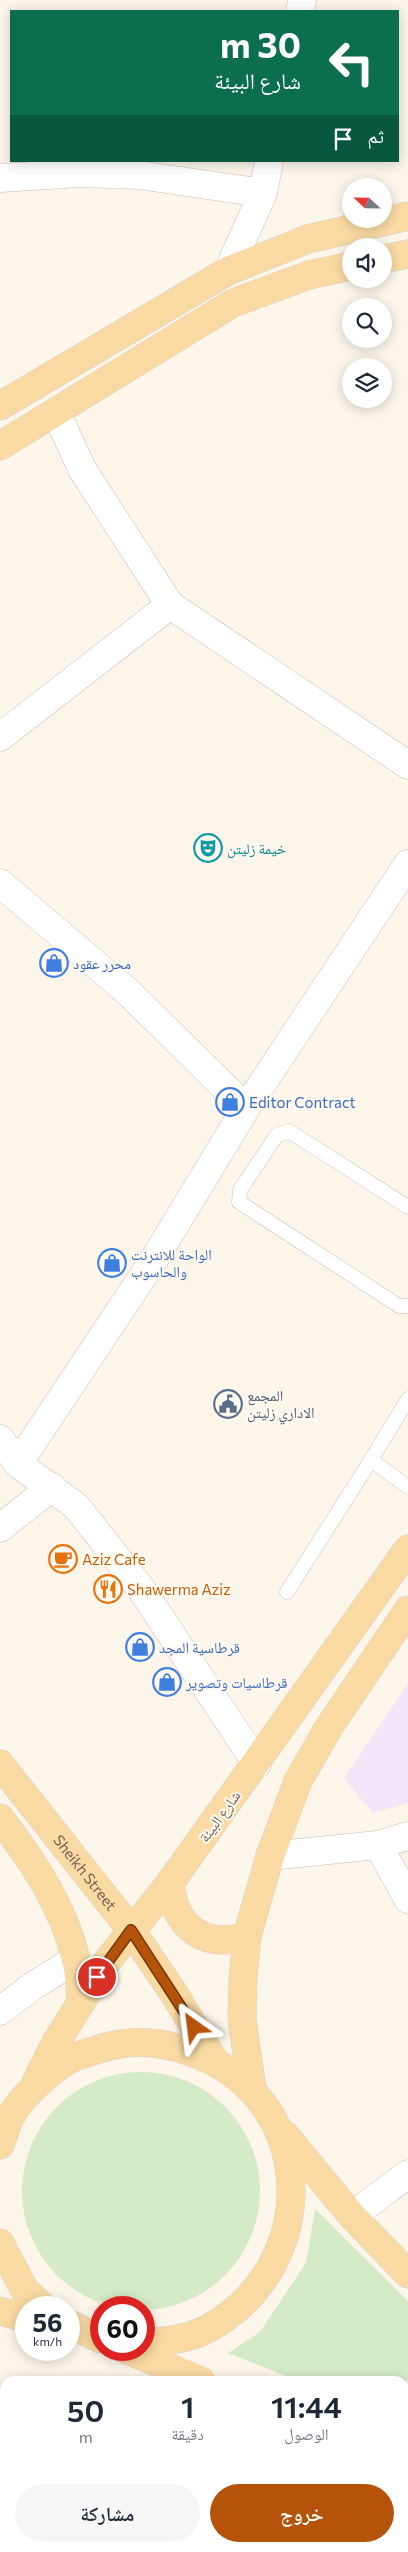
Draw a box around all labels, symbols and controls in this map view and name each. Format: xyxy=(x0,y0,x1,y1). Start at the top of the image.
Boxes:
text: 30 m xyxy=(220,22,301,65)
icon: left xyxy=(319,30,384,95)
text: شارع البيئة xyxy=(214,67,301,94)
text: ثم xyxy=(367,124,384,147)
icon: arrive xyxy=(329,125,357,153)
north arrow xyxy=(342,178,392,228)
map controls xyxy=(342,178,392,408)
button: sound xyxy=(342,238,392,288)
button: search xyxy=(342,298,392,348)
button: layers xyxy=(342,358,392,408)
theatre icon: خيمة زليتن xyxy=(193,833,223,863)
place label: خيمة زليتن xyxy=(227,839,287,859)
shop icon: محرر عقود xyxy=(39,948,69,978)
place label: محرر عقود xyxy=(73,954,131,973)
shop icon: Editor Contract xyxy=(215,1087,245,1117)
place label: Editor Contract xyxy=(249,1093,356,1111)
place label: الواحة للانترنت والحاسوب xyxy=(131,1245,212,1281)
shop icon: الواحة للانترنت والحاسوب xyxy=(97,1248,127,1278)
place label: المجمع الاداري زليتن xyxy=(247,1386,315,1425)
public building icon: المجمع الاداري زليتن xyxy=(213,1389,243,1419)
cafe icon: Aziz Cafe xyxy=(48,1544,78,1574)
place label: Aziz Cafe xyxy=(82,1550,146,1568)
restaurant icon: Shawerma Aziz xyxy=(93,1574,123,1604)
place label: Shawerma Aziz xyxy=(127,1580,231,1598)
shop icon: قرطاسية المجد xyxy=(125,1632,155,1662)
place label: قرطاسية المجد xyxy=(159,1638,240,1657)
shop icon: قرطاسيات وتصوير xyxy=(152,1667,182,1697)
place label: قرطاسيات وتصوير xyxy=(185,1673,288,1692)
street label: شارع البيئة xyxy=(194,1787,245,1846)
street label: Sheikh Street xyxy=(50,1831,121,1914)
pin xyxy=(76,1956,118,1998)
icon: arrive xyxy=(83,1963,111,1991)
position arrow xyxy=(167,2000,219,2052)
speed limit sign: 60 xyxy=(90,2296,155,2361)
text: 56 xyxy=(32,2307,63,2337)
text: km/h xyxy=(33,2334,62,2348)
text: 1 xyxy=(181,2387,194,2424)
text: 11:44 xyxy=(271,2387,342,2424)
text: 50 xyxy=(67,2391,104,2428)
text: دقيقة xyxy=(171,2424,204,2443)
text: الوصول xyxy=(284,2424,329,2443)
text: m xyxy=(79,2427,93,2446)
button: مشاركة xyxy=(15,2484,200,2542)
button: خروج xyxy=(210,2484,394,2542)

